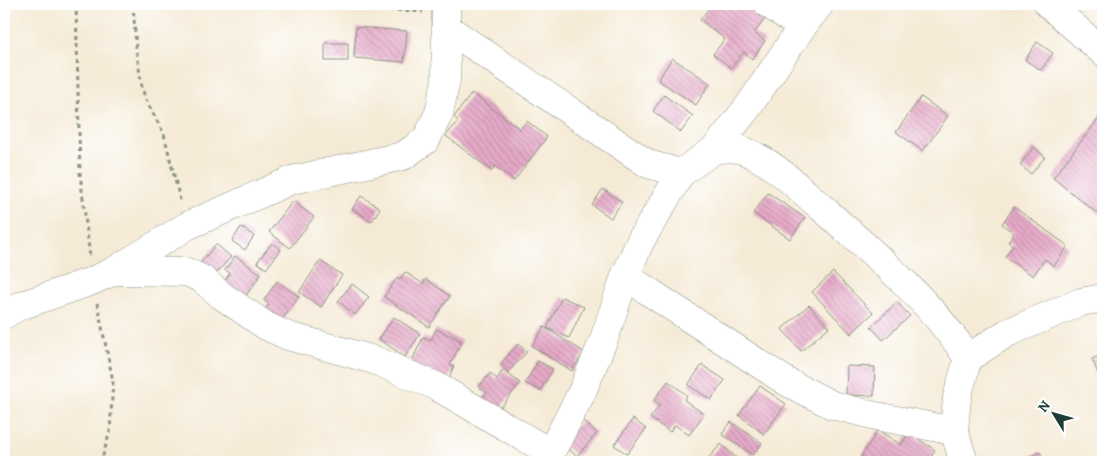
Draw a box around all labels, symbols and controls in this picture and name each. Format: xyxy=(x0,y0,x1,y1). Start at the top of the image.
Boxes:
north arrow xyxy=(1030,388,1080,438)
text: N xyxy=(1033,397,1055,416)

